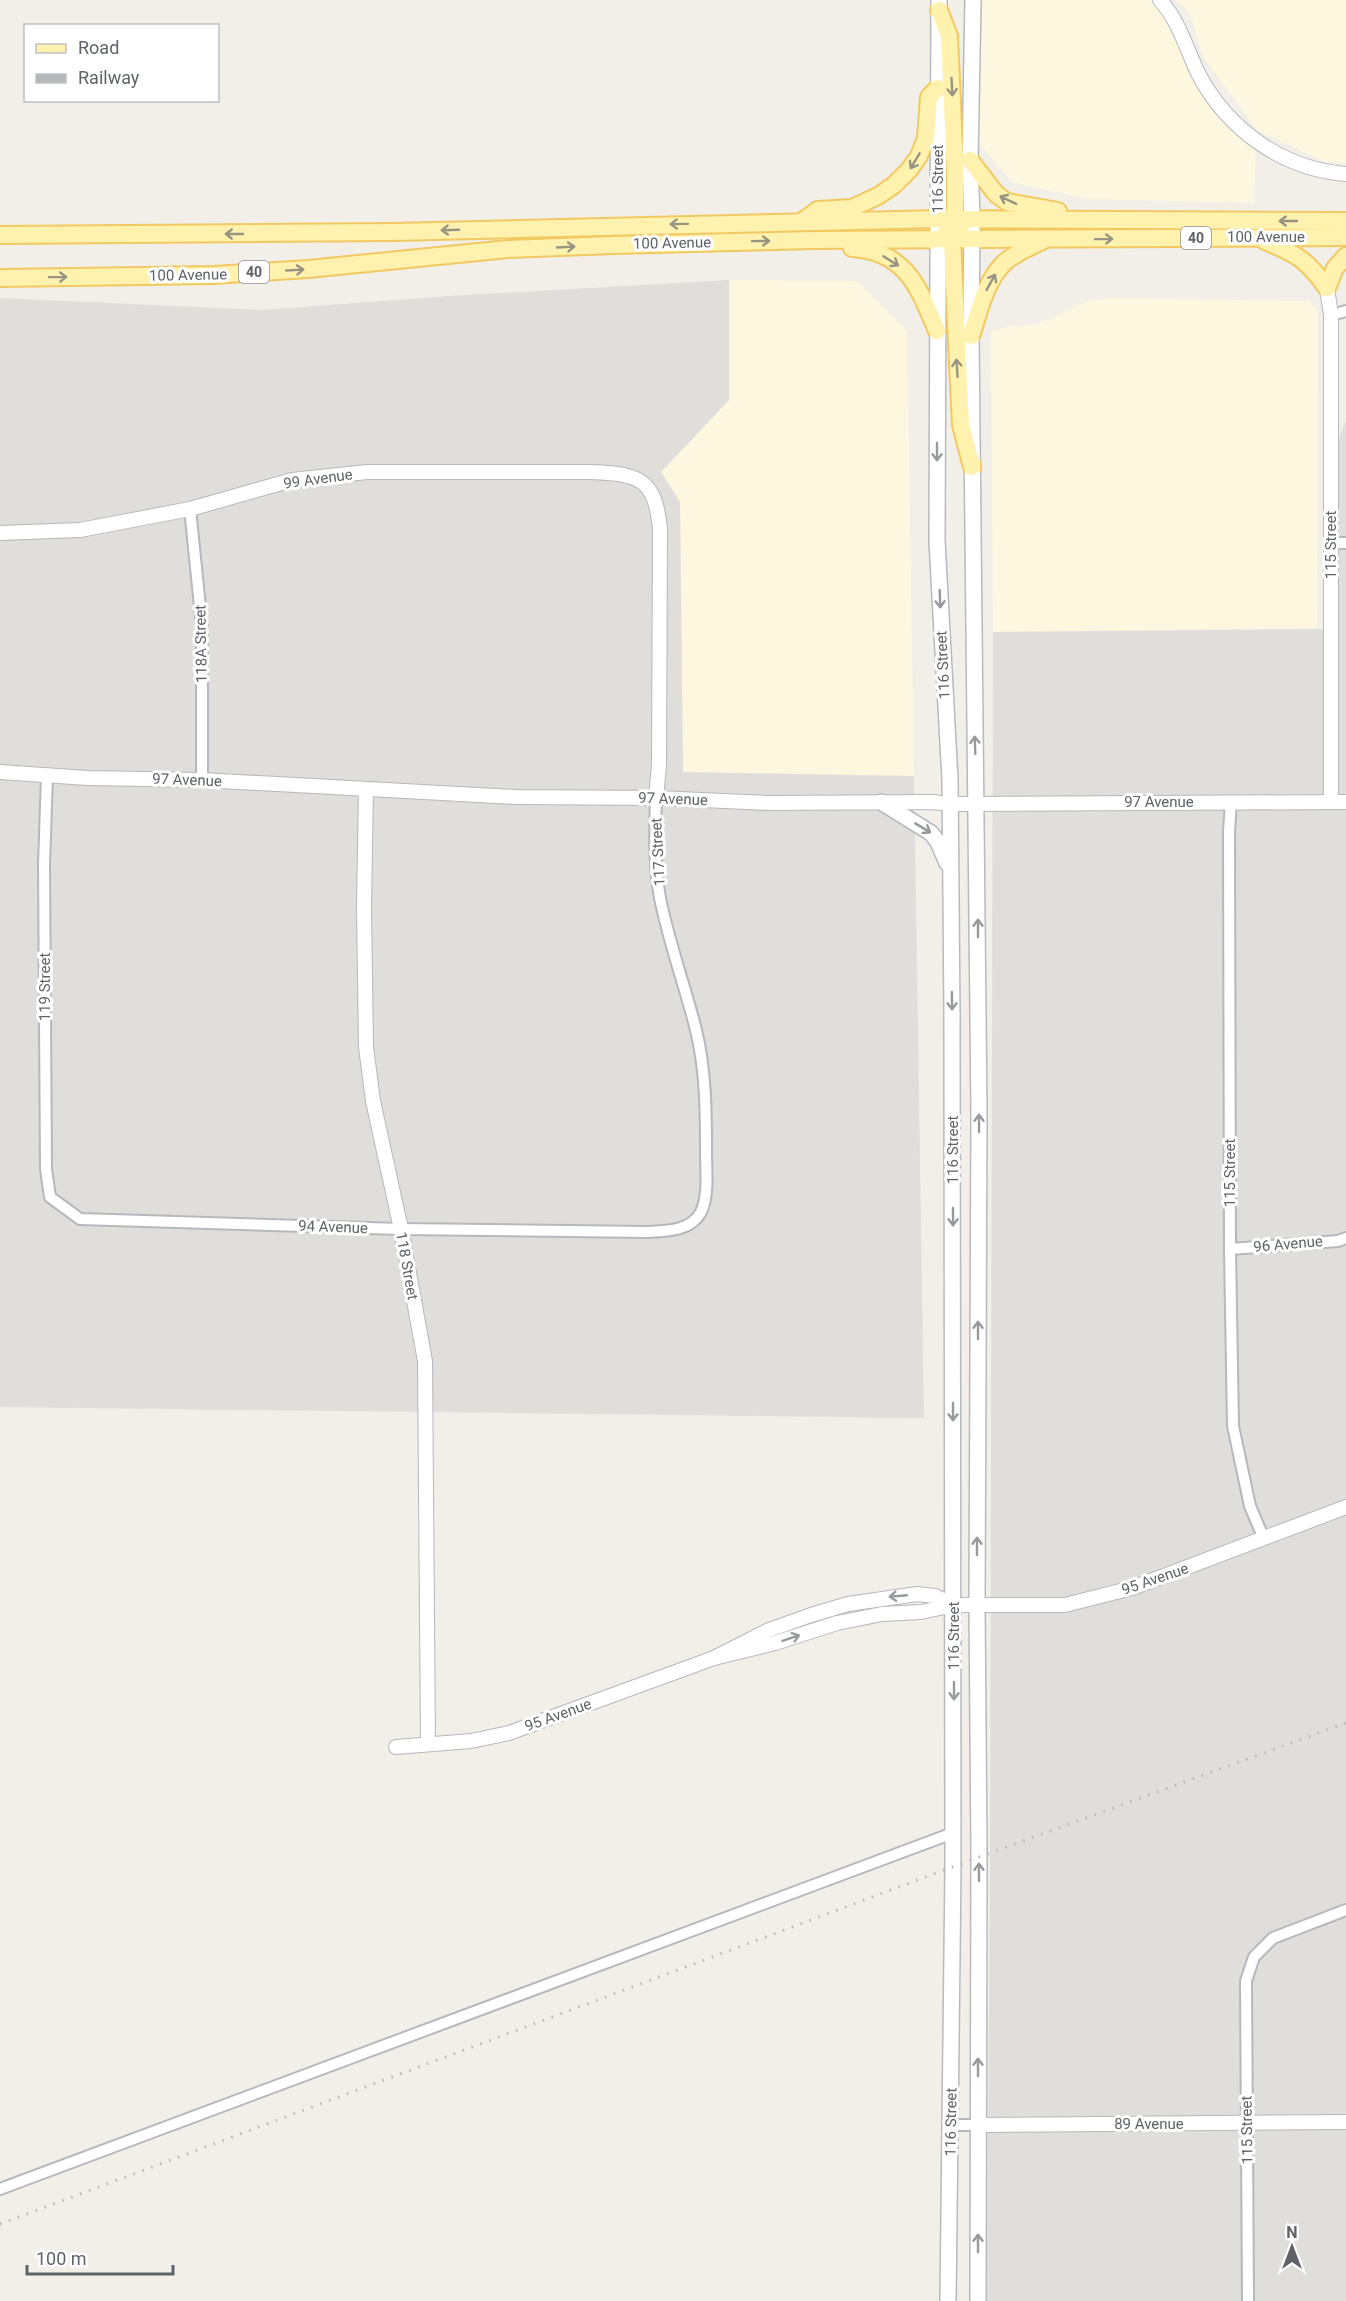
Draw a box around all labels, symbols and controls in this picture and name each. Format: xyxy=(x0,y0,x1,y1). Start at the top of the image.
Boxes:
legend xyxy=(24,24,219,102)
text: Road xyxy=(78,37,119,58)
text: Railway xyxy=(78,67,140,88)
one-way arrow xyxy=(946,77,957,97)
street label: 116 Street xyxy=(929,145,947,213)
one-way arrow xyxy=(909,152,921,169)
one-way arrow xyxy=(999,194,1017,205)
one-way arrow xyxy=(1278,215,1298,227)
one-way arrow xyxy=(669,218,689,230)
one-way arrow xyxy=(440,225,460,236)
road number: 40 xyxy=(1181,227,1211,249)
one-way arrow xyxy=(224,228,244,240)
street label: 100 Avenue xyxy=(1227,228,1305,246)
street label: 100 Avenue xyxy=(633,233,711,253)
one-way arrow xyxy=(1094,233,1114,245)
one-way arrow xyxy=(751,236,771,247)
one-way arrow xyxy=(556,241,576,252)
one-way arrow xyxy=(883,255,900,268)
road number: 40 xyxy=(239,261,269,283)
one-way arrow xyxy=(285,264,305,275)
street label: 100 Avenue xyxy=(149,265,227,285)
one-way arrow xyxy=(48,271,68,283)
one-way arrow xyxy=(986,274,998,291)
one-way arrow xyxy=(951,359,962,379)
one-way arrow xyxy=(931,442,943,462)
street label: 99 Avenue xyxy=(282,465,354,493)
street label: 115 Street xyxy=(1322,511,1340,579)
one-way arrow xyxy=(934,589,945,609)
street label: 118A Street xyxy=(191,605,211,683)
street label: 116 Street xyxy=(932,630,954,700)
one-way arrow xyxy=(969,736,981,756)
street label: 97 Avenue xyxy=(152,770,222,790)
street label: 97 Avenue xyxy=(638,789,708,809)
street label: 97 Avenue xyxy=(1124,793,1194,811)
street label: 117 Street xyxy=(647,817,669,887)
one-way arrow xyxy=(914,823,931,835)
one-way arrow xyxy=(972,918,984,938)
street label: 119 Street xyxy=(36,953,54,1021)
one-way arrow xyxy=(946,990,957,1010)
one-way arrow xyxy=(973,1113,985,1133)
street label: 116 Street xyxy=(944,1116,962,1184)
street label: 115 Street xyxy=(1221,1139,1239,1207)
one-way arrow xyxy=(947,1206,959,1226)
street label: 94 Avenue xyxy=(298,1217,368,1237)
street label: 118 Street xyxy=(392,1231,422,1301)
street label: 96 Avenue xyxy=(1253,1232,1324,1256)
one-way arrow xyxy=(972,1320,984,1340)
one-way arrow xyxy=(947,1401,959,1421)
one-way arrow xyxy=(971,1536,983,1556)
street label: 95 Avenue xyxy=(1119,1559,1191,1599)
one-way arrow xyxy=(888,1591,908,1602)
street label: 116 Street xyxy=(945,1602,963,1670)
one-way arrow xyxy=(781,1632,800,1643)
one-way arrow xyxy=(948,1680,960,1700)
street label: 95 Avenue xyxy=(522,1695,594,1735)
one-way arrow xyxy=(973,1862,985,1882)
one-way arrow xyxy=(972,2057,984,2077)
street label: 116 Street xyxy=(941,2087,961,2156)
street label: 115 Street xyxy=(1237,2095,1257,2164)
street label: 89 Avenue xyxy=(1114,2115,1184,2133)
north arrow xyxy=(1262,2217,1322,2277)
text: N xyxy=(1286,2223,1298,2242)
one-way arrow xyxy=(972,2233,984,2253)
scale bar xyxy=(27,2238,172,2276)
text: 100 m xyxy=(36,2248,87,2269)

